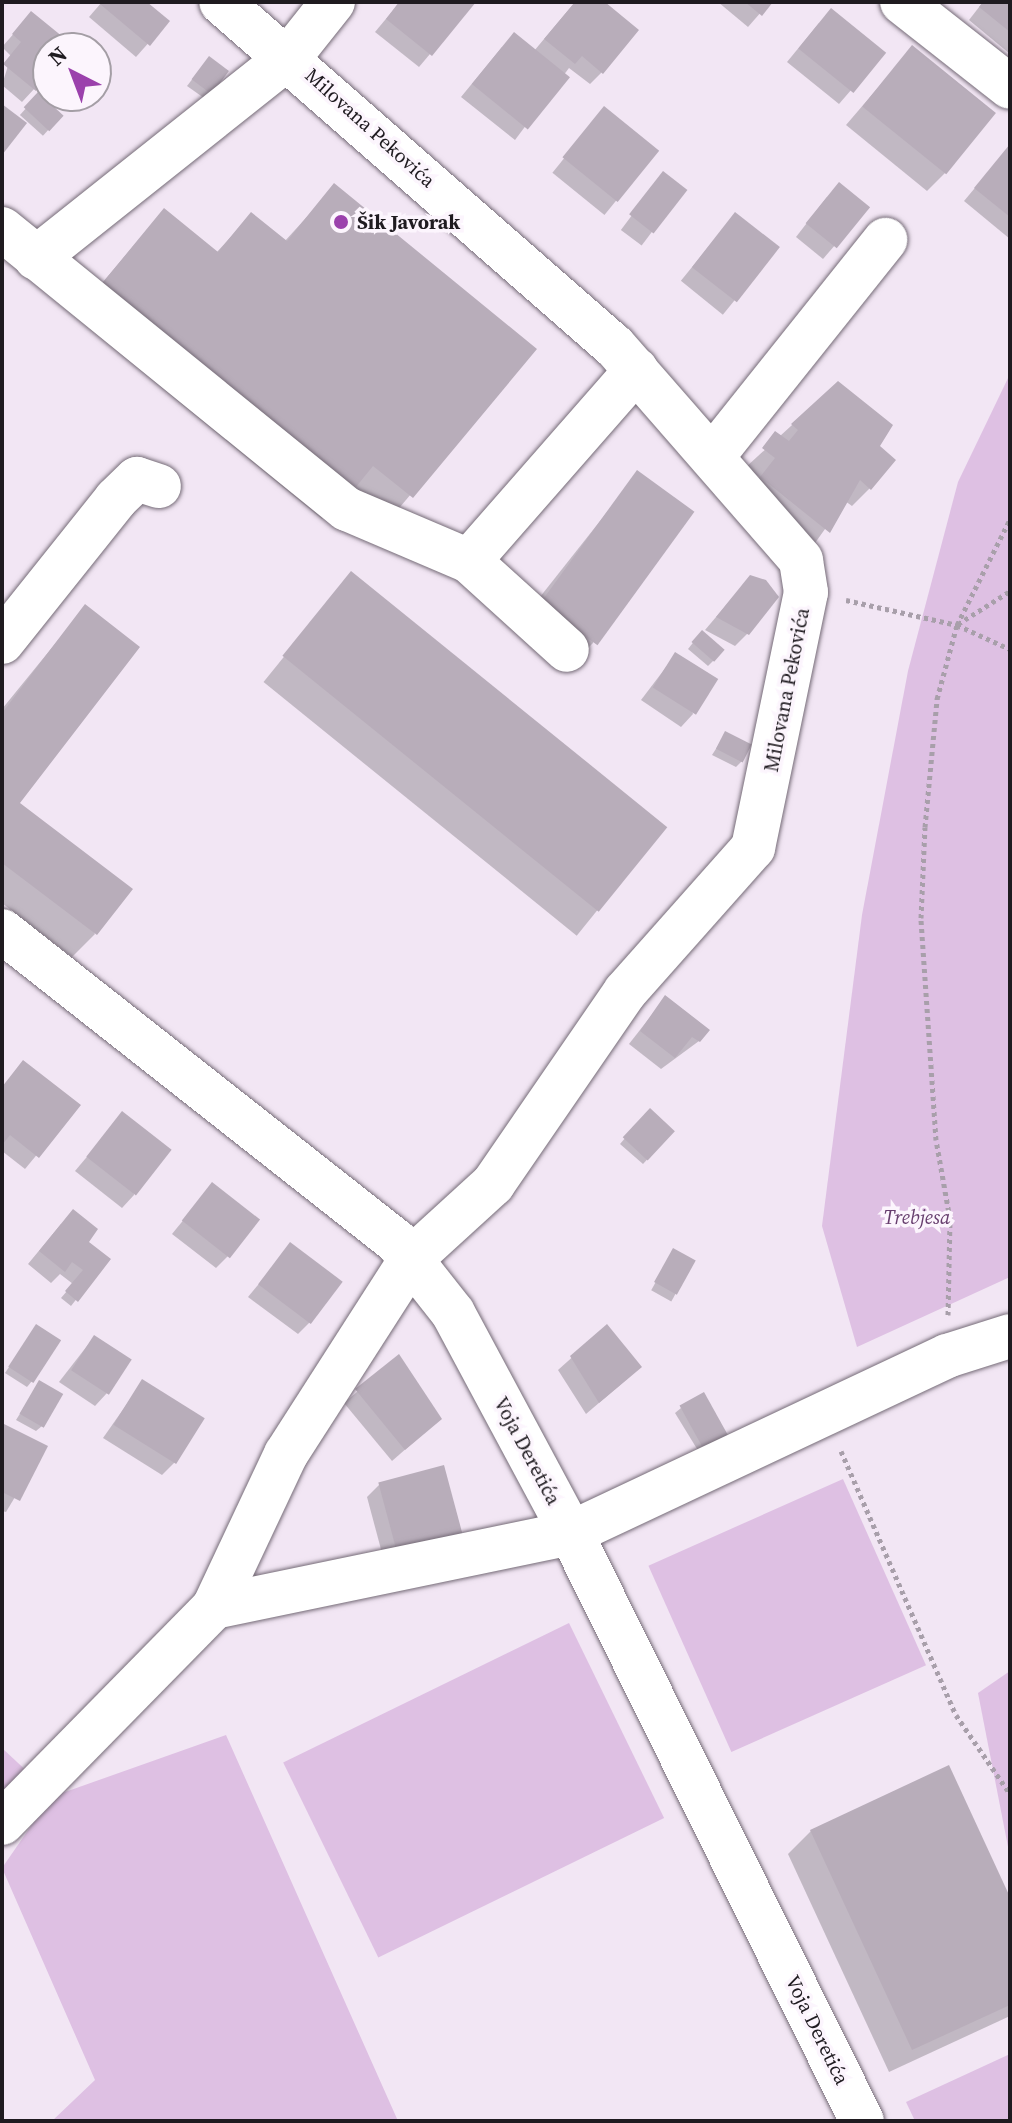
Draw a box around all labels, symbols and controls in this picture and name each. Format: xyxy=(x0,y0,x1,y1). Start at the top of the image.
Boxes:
north arrow xyxy=(32,32,112,112)
text: N xyxy=(41,39,73,72)
street label: Milovana Pekovića xyxy=(300,63,440,193)
place label: Šik Javorak xyxy=(357,210,460,234)
marker: Šik Javorak xyxy=(332,213,350,231)
street label: Milovana Pekovića xyxy=(759,606,815,774)
park label: Trebjesa xyxy=(884,1205,950,1229)
street label: Voja Deretića xyxy=(489,1393,565,1509)
street label: Voja Deretića xyxy=(780,1971,854,2089)

